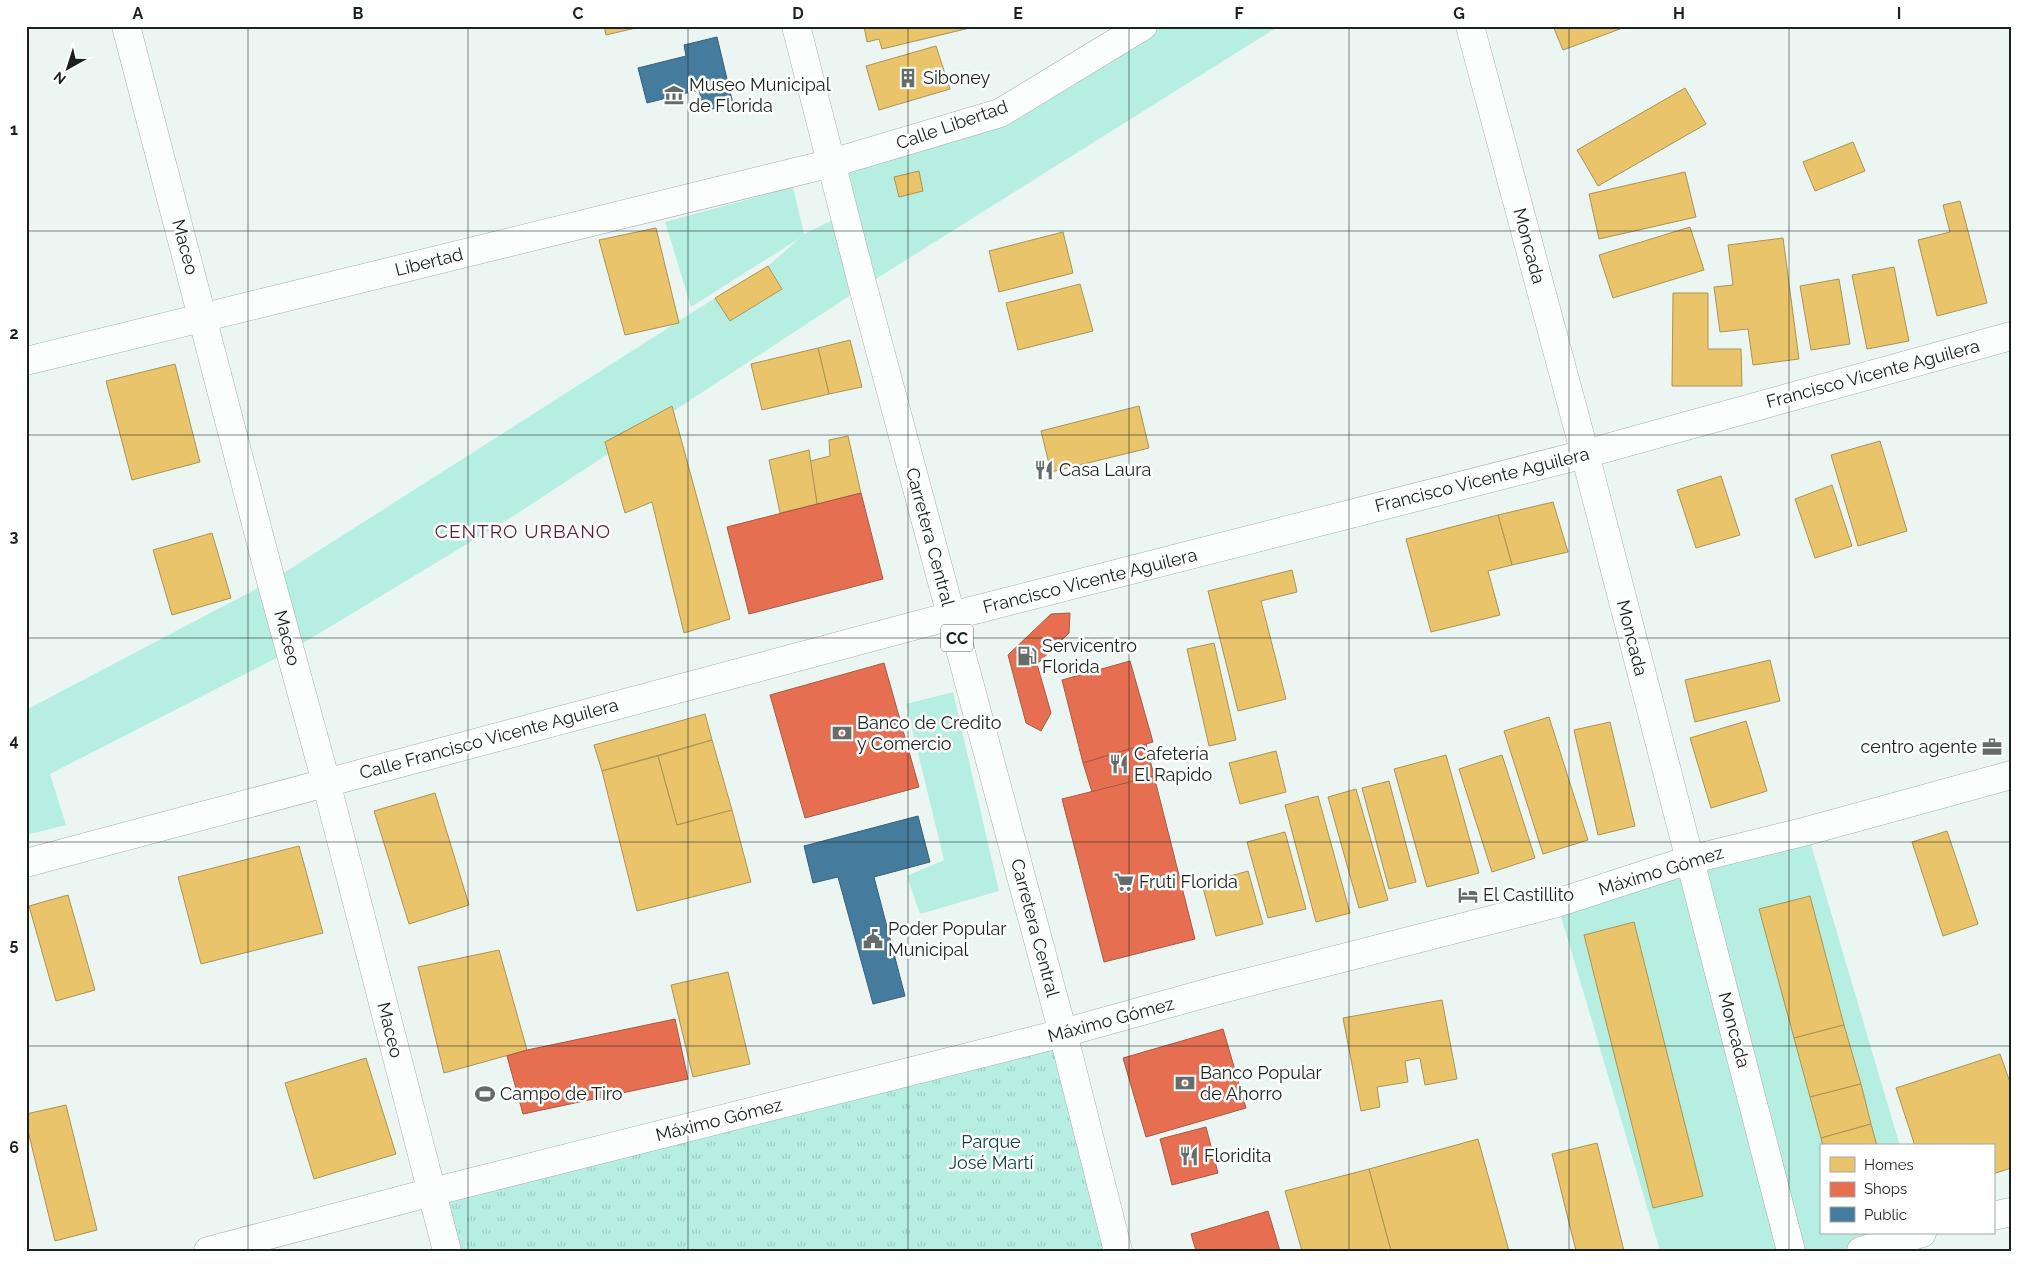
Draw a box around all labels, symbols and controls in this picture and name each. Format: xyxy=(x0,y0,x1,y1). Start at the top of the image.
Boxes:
text: A xyxy=(133,4,144,23)
text: B xyxy=(353,4,364,23)
text: C xyxy=(573,4,584,23)
text: D xyxy=(792,4,804,23)
text: E xyxy=(1013,4,1023,23)
text: F xyxy=(1234,4,1244,23)
text: G xyxy=(1453,4,1465,23)
text: H xyxy=(1673,4,1685,23)
text: I xyxy=(1897,4,1901,23)
north arrow xyxy=(42,42,92,92)
building icon: Siboney xyxy=(897,67,919,89)
place label: Siboney xyxy=(923,67,990,88)
text: N xyxy=(51,69,69,88)
place label: Museo Municipal de Florida xyxy=(689,74,831,116)
museum icon: Museo Municipal de Florida xyxy=(663,84,685,106)
street label: Calle Libertad xyxy=(893,96,1010,153)
text: 1 xyxy=(10,120,18,139)
street label: Moncada xyxy=(1509,206,1550,286)
street label: Maceo xyxy=(168,217,203,277)
street label: Libertad xyxy=(393,243,465,280)
text: 2 xyxy=(9,324,19,343)
street label: Francisco Vicente Aguilera xyxy=(1764,335,1982,412)
street label: Francisco Vicente Aguilera xyxy=(1373,443,1591,516)
restaurant icon: Casa Laura xyxy=(1033,459,1055,481)
place label: Casa Laura xyxy=(1059,459,1151,480)
street label: Carretera Central xyxy=(902,465,959,608)
district label: CENTRO URBANO xyxy=(435,520,611,542)
text: 3 xyxy=(10,527,19,546)
street label: Francisco Vicente Aguilera xyxy=(981,544,1199,617)
street label: Moncada xyxy=(1613,598,1652,678)
street label: Maceo xyxy=(270,608,305,668)
road number: CC xyxy=(941,624,973,651)
place label: Servicentro Florida xyxy=(1042,635,1137,677)
fuel station icon: Servicentro Florida xyxy=(1016,645,1038,667)
street label: Calle Francisco Vicente Aguilera xyxy=(357,694,621,783)
place label: Banco de Credito y Comercio xyxy=(857,712,1002,754)
bank icon: Banco de Credito y Comercio xyxy=(831,722,853,744)
text: 4 xyxy=(9,731,19,750)
place label: centro agente xyxy=(1861,736,1977,757)
office icon: centro agente xyxy=(1981,736,2003,758)
place label: Cafetería El Rapido xyxy=(1134,743,1213,785)
restaurant icon: Cafetería El Rapido xyxy=(1108,753,1130,775)
street label: Máximo Gómez xyxy=(1596,841,1726,900)
street label: Carretera Central xyxy=(1007,856,1064,999)
supermarket icon: Fruti Florida xyxy=(1113,871,1135,893)
place label: Fruti Florida xyxy=(1139,871,1238,892)
hotel icon: El Castillito xyxy=(1457,884,1479,906)
place label: El Castillito xyxy=(1483,884,1574,905)
place label: Poder Popular Municipal xyxy=(888,918,1007,960)
public building icon: Poder Popular Municipal xyxy=(862,928,884,950)
text: 5 xyxy=(10,935,19,954)
street label: Moncada xyxy=(1714,990,1755,1070)
street label: Máximo Gómez xyxy=(1045,993,1176,1046)
street label: Maceo xyxy=(373,1000,408,1060)
place label: Banco Popular de Ahorro xyxy=(1200,1062,1323,1104)
bank icon: Banco Popular de Ahorro xyxy=(1174,1072,1196,1094)
sports icon: Campo de Tiro xyxy=(474,1083,496,1105)
place label: Campo de Tiro xyxy=(500,1083,623,1104)
street label: Máximo Gómez xyxy=(653,1094,785,1145)
park label: Parque José Martí xyxy=(949,1131,1033,1173)
text: 6 xyxy=(9,1138,19,1157)
legend xyxy=(1820,1144,1994,1234)
restaurant icon: Floridita xyxy=(1178,1145,1200,1167)
place label: Floridita xyxy=(1204,1145,1271,1166)
text: Homes xyxy=(1864,1156,1914,1174)
text: Shops xyxy=(1864,1180,1907,1198)
text: Public xyxy=(1864,1206,1907,1224)

